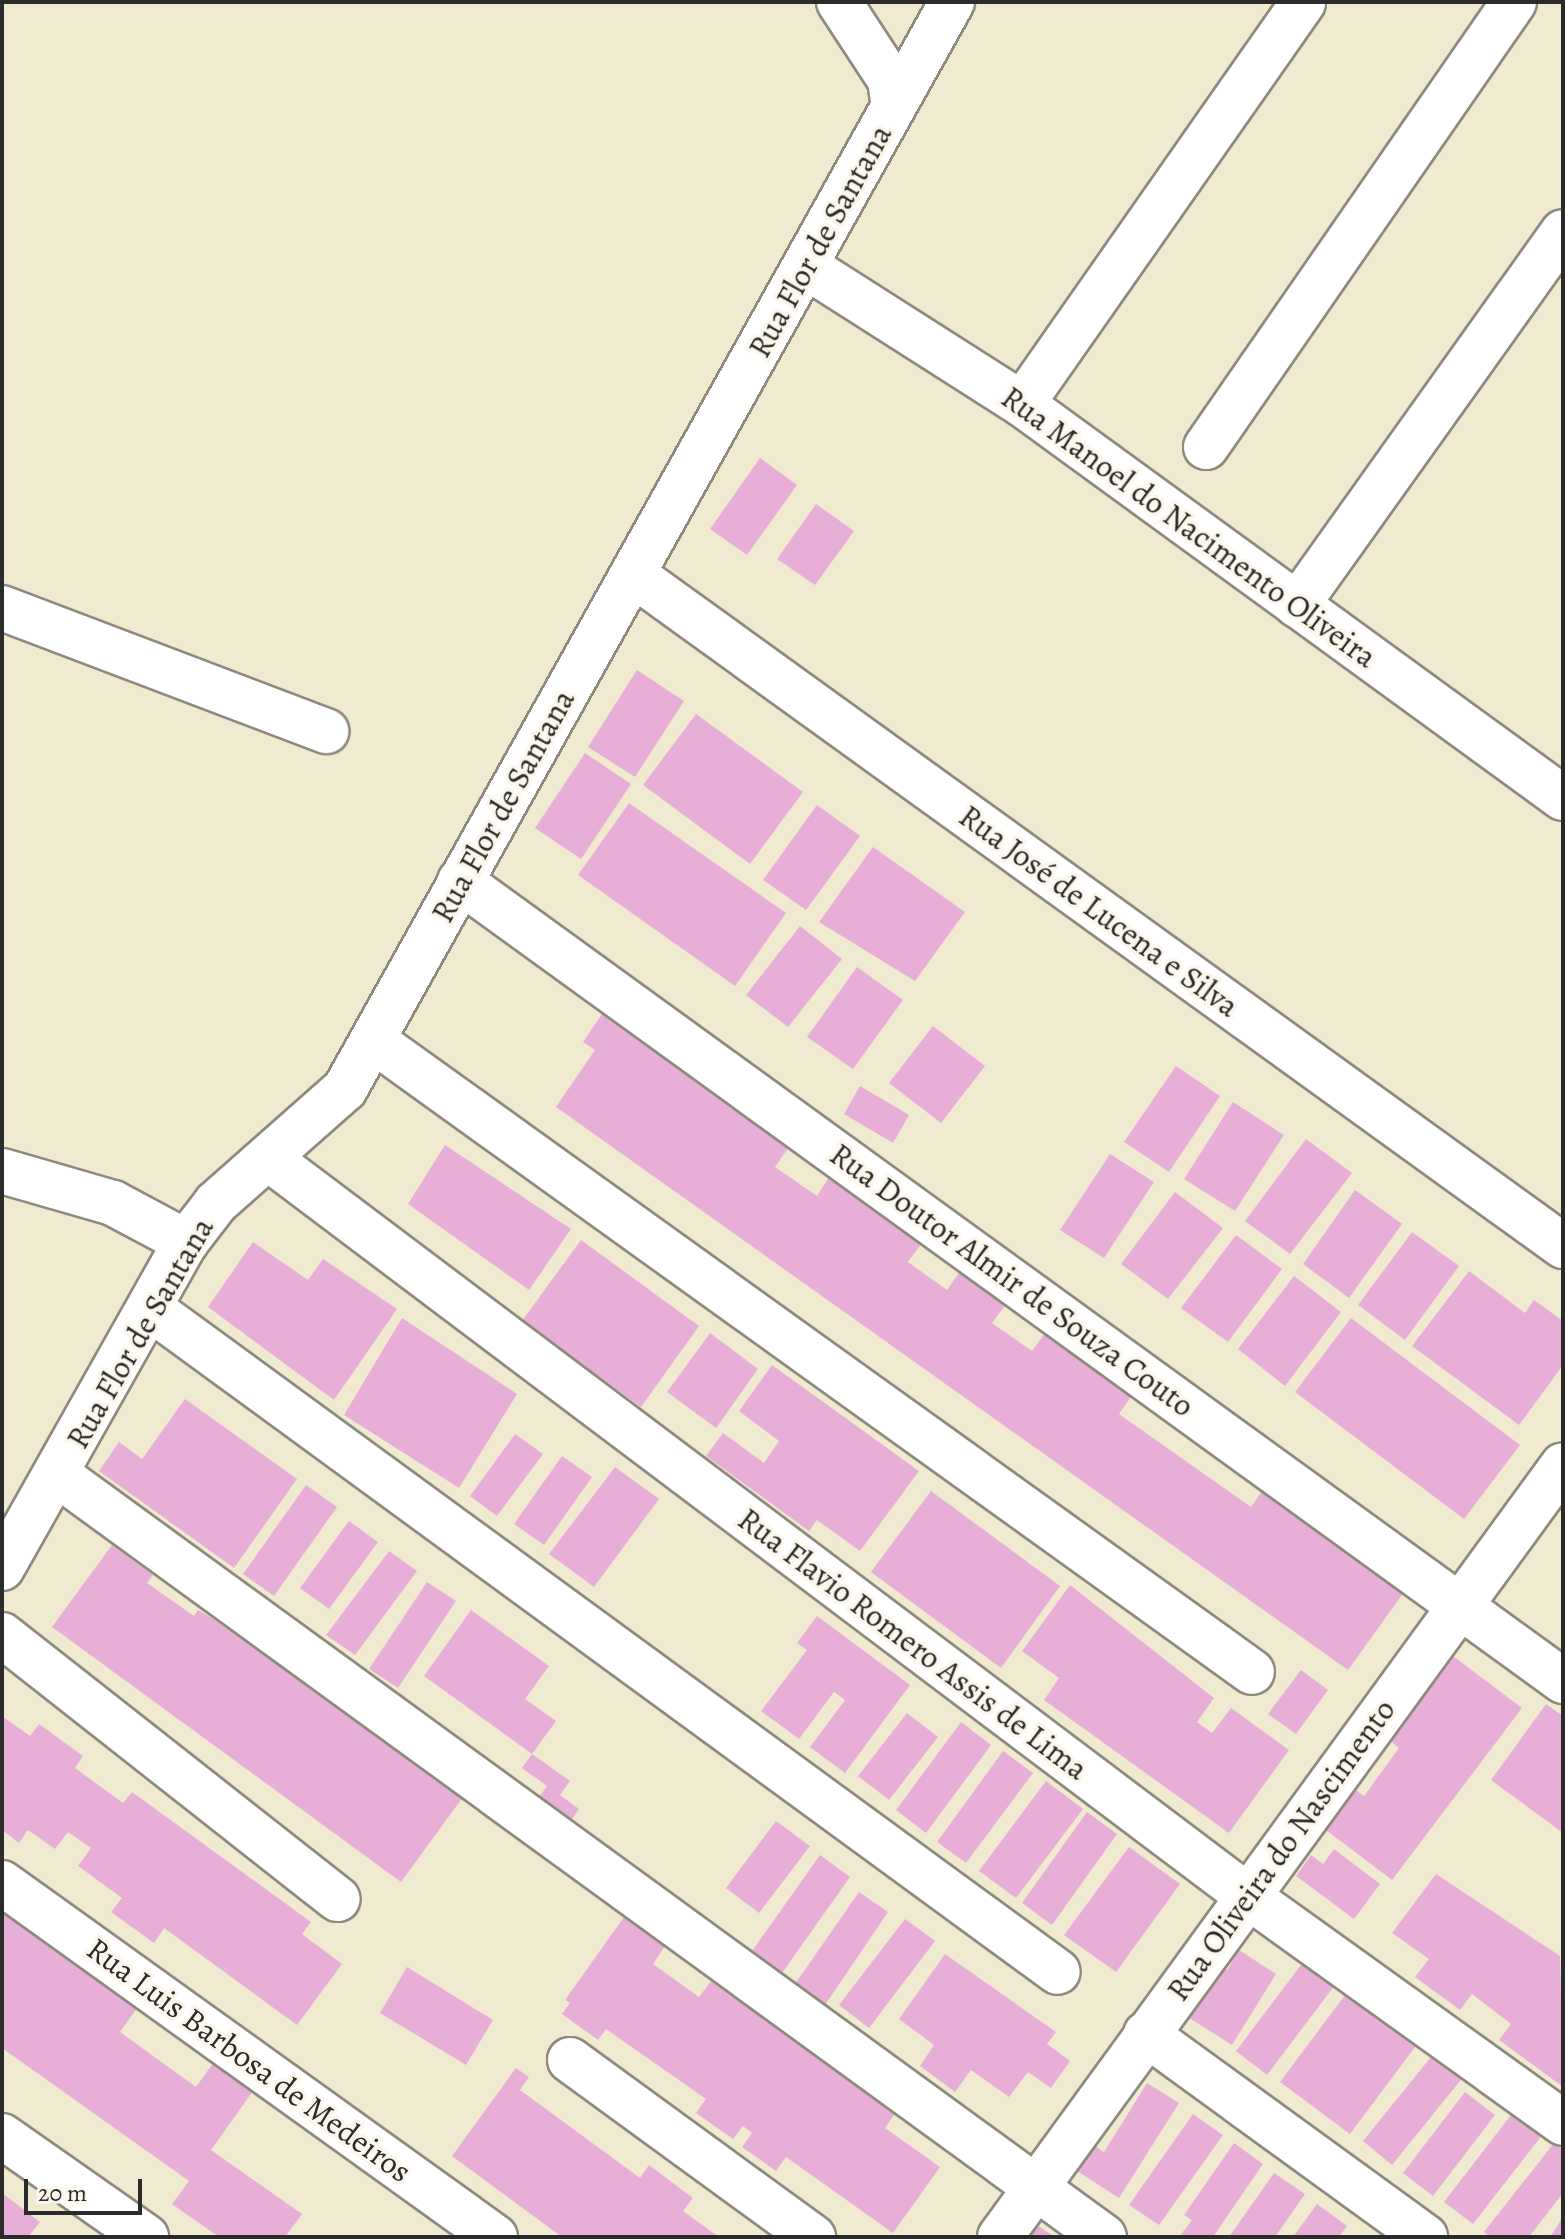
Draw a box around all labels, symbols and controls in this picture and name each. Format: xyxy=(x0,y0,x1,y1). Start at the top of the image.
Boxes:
street label: Rua Flor de Santana xyxy=(740,118,900,364)
street label: Rua Manoel do Nacimento Oliveira xyxy=(994,378,1384,676)
street label: Rua Flor de Santana xyxy=(423,683,583,929)
street label: Rua José de Lucena e Silva xyxy=(952,797,1246,1025)
street label: Rua Doutor Almir de Souza Couto xyxy=(822,1135,1202,1425)
street label: Rua Flor de Santana xyxy=(58,1211,222,1455)
street label: Rua Flavio Romero Assis de Lima xyxy=(730,1500,1096,1788)
street label: Rua Oliveira do Nascimento xyxy=(1159,1692,1403,2008)
street label: Rua Luis Barbosa de Medeiros xyxy=(79,1929,419,2191)
scale bar xyxy=(28,2163,146,2213)
text: 20 m xyxy=(38,2177,87,2209)

